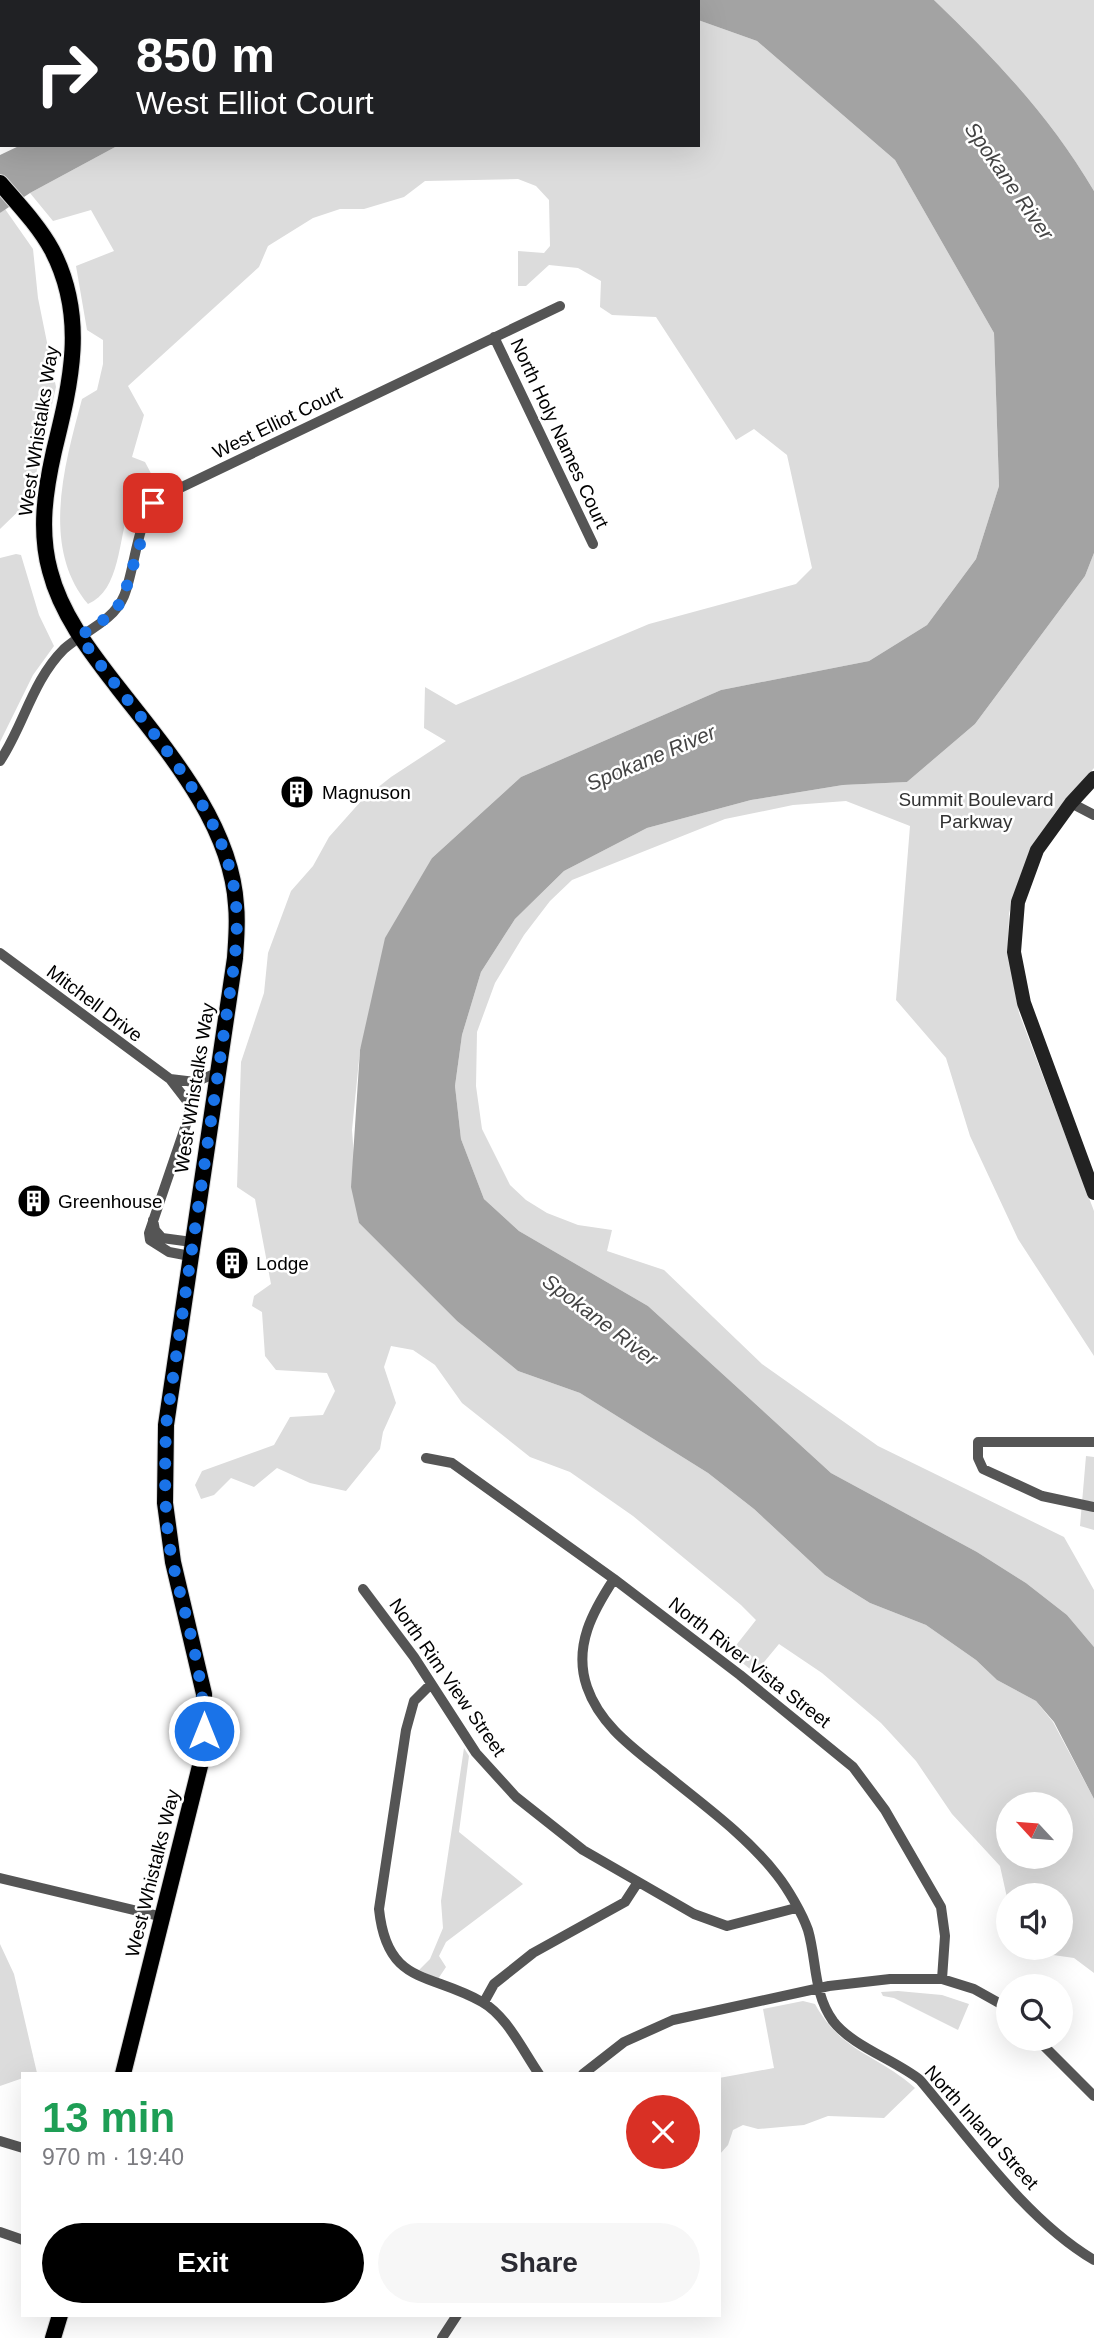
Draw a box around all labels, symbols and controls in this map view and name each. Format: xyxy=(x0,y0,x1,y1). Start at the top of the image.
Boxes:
icon: right xyxy=(21,28,112,119)
text: 850 m xyxy=(136,28,275,82)
text: West Elliot Court xyxy=(136,85,374,121)
water label: Spokane River xyxy=(960,118,1059,245)
street label: North Holy Names Court xyxy=(506,335,613,532)
street label: West Whistalks Way xyxy=(15,344,62,518)
street label: West Elliot Court xyxy=(209,382,346,463)
pin xyxy=(123,473,183,533)
icon: arrive xyxy=(134,484,172,522)
water label: Spokane River xyxy=(583,720,720,795)
building icon: Magnuson xyxy=(278,773,316,811)
place label: Magnuson xyxy=(322,782,411,803)
park label: Summit Boulevard Parkway xyxy=(898,789,1054,832)
street label: Mitchell Drive xyxy=(43,961,147,1046)
street label: West Whistalks Way xyxy=(171,1001,218,1175)
building icon: Greenhouse xyxy=(15,1182,53,1220)
place label: Greenhouse xyxy=(58,1191,163,1212)
building icon: Lodge xyxy=(213,1244,251,1282)
place label: Lodge xyxy=(256,1253,309,1274)
water label: Spokane River xyxy=(538,1269,663,1371)
street label: North River Vista Street xyxy=(665,1593,835,1732)
street label: North Rim View Street xyxy=(385,1594,510,1761)
position arrow xyxy=(167,1694,241,1768)
street label: West Whistalks Way xyxy=(121,1787,184,1959)
north arrow xyxy=(996,1792,1073,1869)
map controls xyxy=(996,1792,1073,2051)
button: sound xyxy=(996,1883,1073,1960)
button: search xyxy=(996,1974,1073,2051)
street label: North Inland Street xyxy=(920,2061,1043,2194)
text: 13 min xyxy=(42,2094,175,2141)
button: close xyxy=(626,2095,700,2169)
text: 970 m · 19:40 xyxy=(42,2144,184,2170)
button: Exit xyxy=(42,2223,364,2303)
button: Share xyxy=(378,2223,700,2303)

